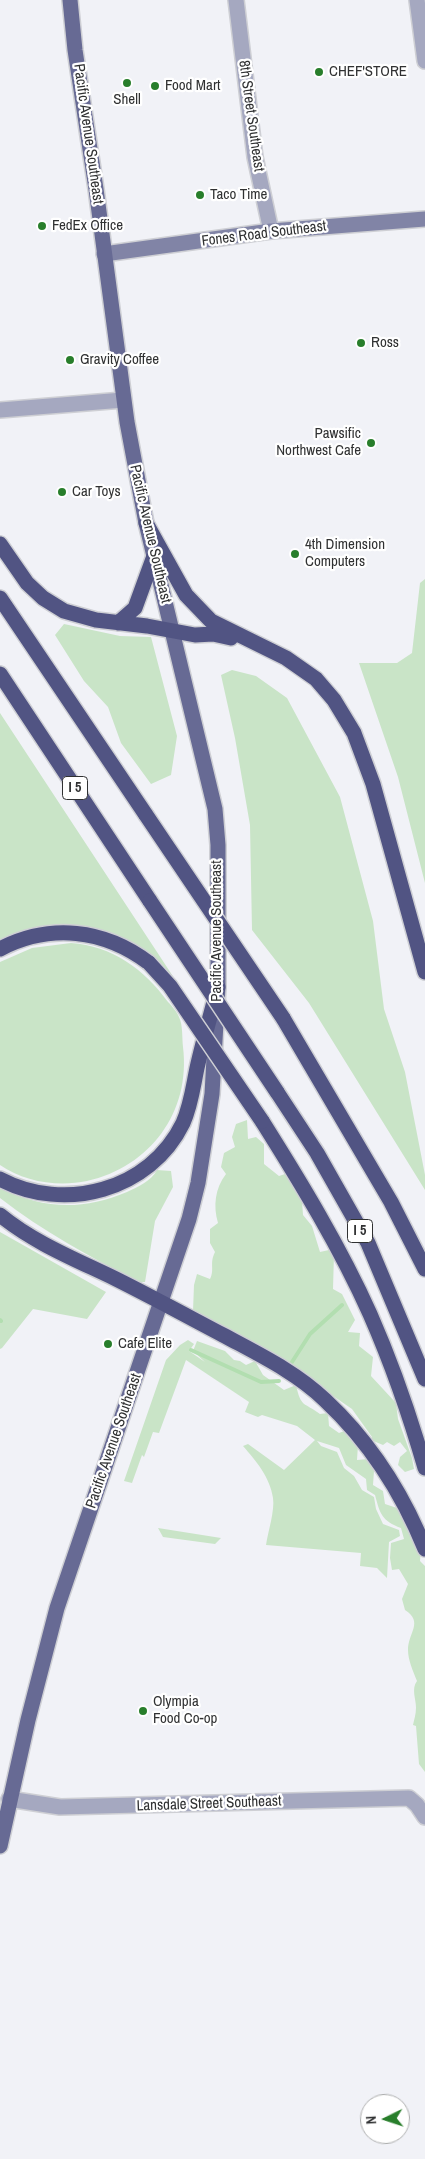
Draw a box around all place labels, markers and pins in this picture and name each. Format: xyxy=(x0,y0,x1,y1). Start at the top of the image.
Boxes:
place label: CHEF'STORE xyxy=(329,63,407,81)
marker: CHEF'STORE xyxy=(313,66,325,78)
marker: Shell xyxy=(121,77,133,89)
place label: Food Mart xyxy=(165,77,220,95)
marker: Food Mart xyxy=(149,80,161,92)
place label: Shell xyxy=(113,91,141,109)
place label: Taco Time xyxy=(210,186,267,204)
marker: Taco Time xyxy=(194,189,206,201)
place label: FedEx Office xyxy=(52,217,123,235)
marker: FedEx Office xyxy=(36,220,48,232)
place label: Ross xyxy=(371,334,399,352)
marker: Ross xyxy=(355,337,367,349)
place label: Gravity Coffee xyxy=(80,351,159,369)
marker: Gravity Coffee xyxy=(64,354,76,366)
place label: Pawsific Northwest Cafe xyxy=(276,425,361,460)
marker: Pawsific Northwest Cafe xyxy=(365,437,377,449)
place label: Car Toys xyxy=(72,483,121,501)
marker: Car Toys xyxy=(56,486,68,498)
place label: 4th Dimension Computers xyxy=(305,536,385,571)
marker: 4th Dimension Computers xyxy=(289,548,301,560)
place label: Cafe Elite xyxy=(118,1335,172,1353)
marker: Cafe Elite xyxy=(102,1338,114,1350)
place label: Olympia Food Co-op xyxy=(153,1693,217,1728)
marker: Olympia Food Co-op xyxy=(137,1705,149,1717)

